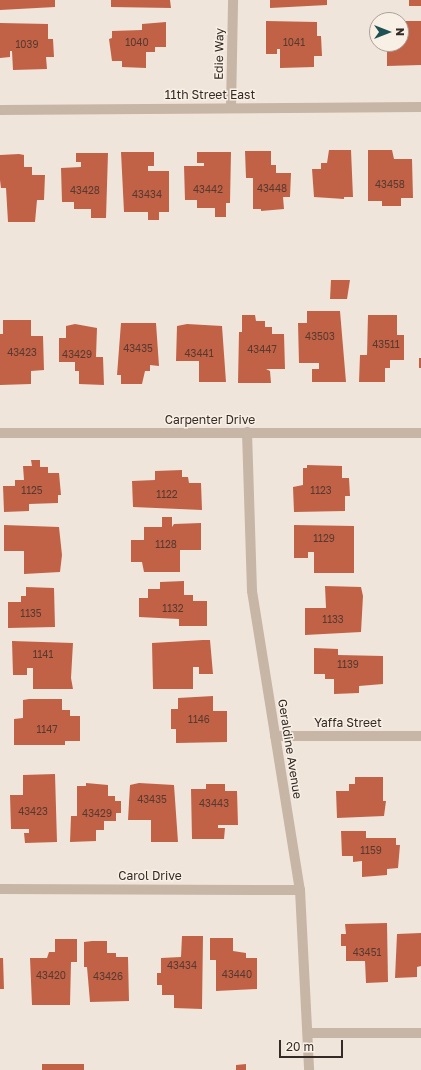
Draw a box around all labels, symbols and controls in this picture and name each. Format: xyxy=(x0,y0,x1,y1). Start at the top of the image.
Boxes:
north arrow xyxy=(369,12,409,52)
street label: Edie Way xyxy=(211,28,227,80)
text: N xyxy=(394,28,407,36)
house number: 1040 xyxy=(125,37,149,49)
house number: 1041 xyxy=(283,37,305,49)
house number: 1039 xyxy=(16,39,38,51)
street label: 11th Street East xyxy=(165,88,255,102)
house number: 43458 xyxy=(375,179,405,191)
house number: 43448 xyxy=(257,183,287,195)
house number: 43442 xyxy=(193,184,223,196)
house number: 43428 xyxy=(70,185,100,197)
house number: 43434 xyxy=(132,189,162,201)
house number: 43503 xyxy=(305,331,335,343)
house number: 43511 xyxy=(372,339,400,351)
house number: 43435 xyxy=(123,343,153,355)
house number: 43447 xyxy=(247,344,277,356)
house number: 43423 xyxy=(7,347,37,359)
house number: 43441 xyxy=(185,348,213,360)
house number: 43429 xyxy=(62,349,92,361)
street label: Carpenter Drive xyxy=(165,413,255,427)
house number: 1125 xyxy=(21,485,43,497)
house number: 1123 xyxy=(310,485,332,497)
house number: 1122 xyxy=(156,489,178,501)
house number: 1129 xyxy=(313,533,335,545)
house number: 1128 xyxy=(155,539,177,551)
house number: 1132 xyxy=(162,603,184,615)
house number: 1135 xyxy=(20,608,42,620)
house number: 1133 xyxy=(322,614,344,626)
house number: 1141 xyxy=(33,649,53,661)
house number: 1139 xyxy=(337,659,359,671)
street label: Geraldine Avenue xyxy=(275,698,305,800)
house number: 1146 xyxy=(188,714,210,726)
street label: Yaffa Street xyxy=(314,716,382,730)
house number: 1147 xyxy=(36,724,58,736)
house number: 43435 xyxy=(137,794,167,806)
house number: 43443 xyxy=(199,798,229,810)
house number: 43423 xyxy=(18,806,48,818)
house number: 43429 xyxy=(82,808,112,820)
house number: 1159 xyxy=(360,845,382,857)
street label: Carol Drive xyxy=(118,869,182,883)
house number: 43451 xyxy=(353,947,381,959)
house number: 43434 xyxy=(167,960,197,972)
house number: 43440 xyxy=(222,969,252,981)
house number: 43420 xyxy=(36,970,66,982)
house number: 43426 xyxy=(93,971,123,983)
scale bar xyxy=(281,1032,345,1058)
text: 20 m xyxy=(286,1039,314,1054)

